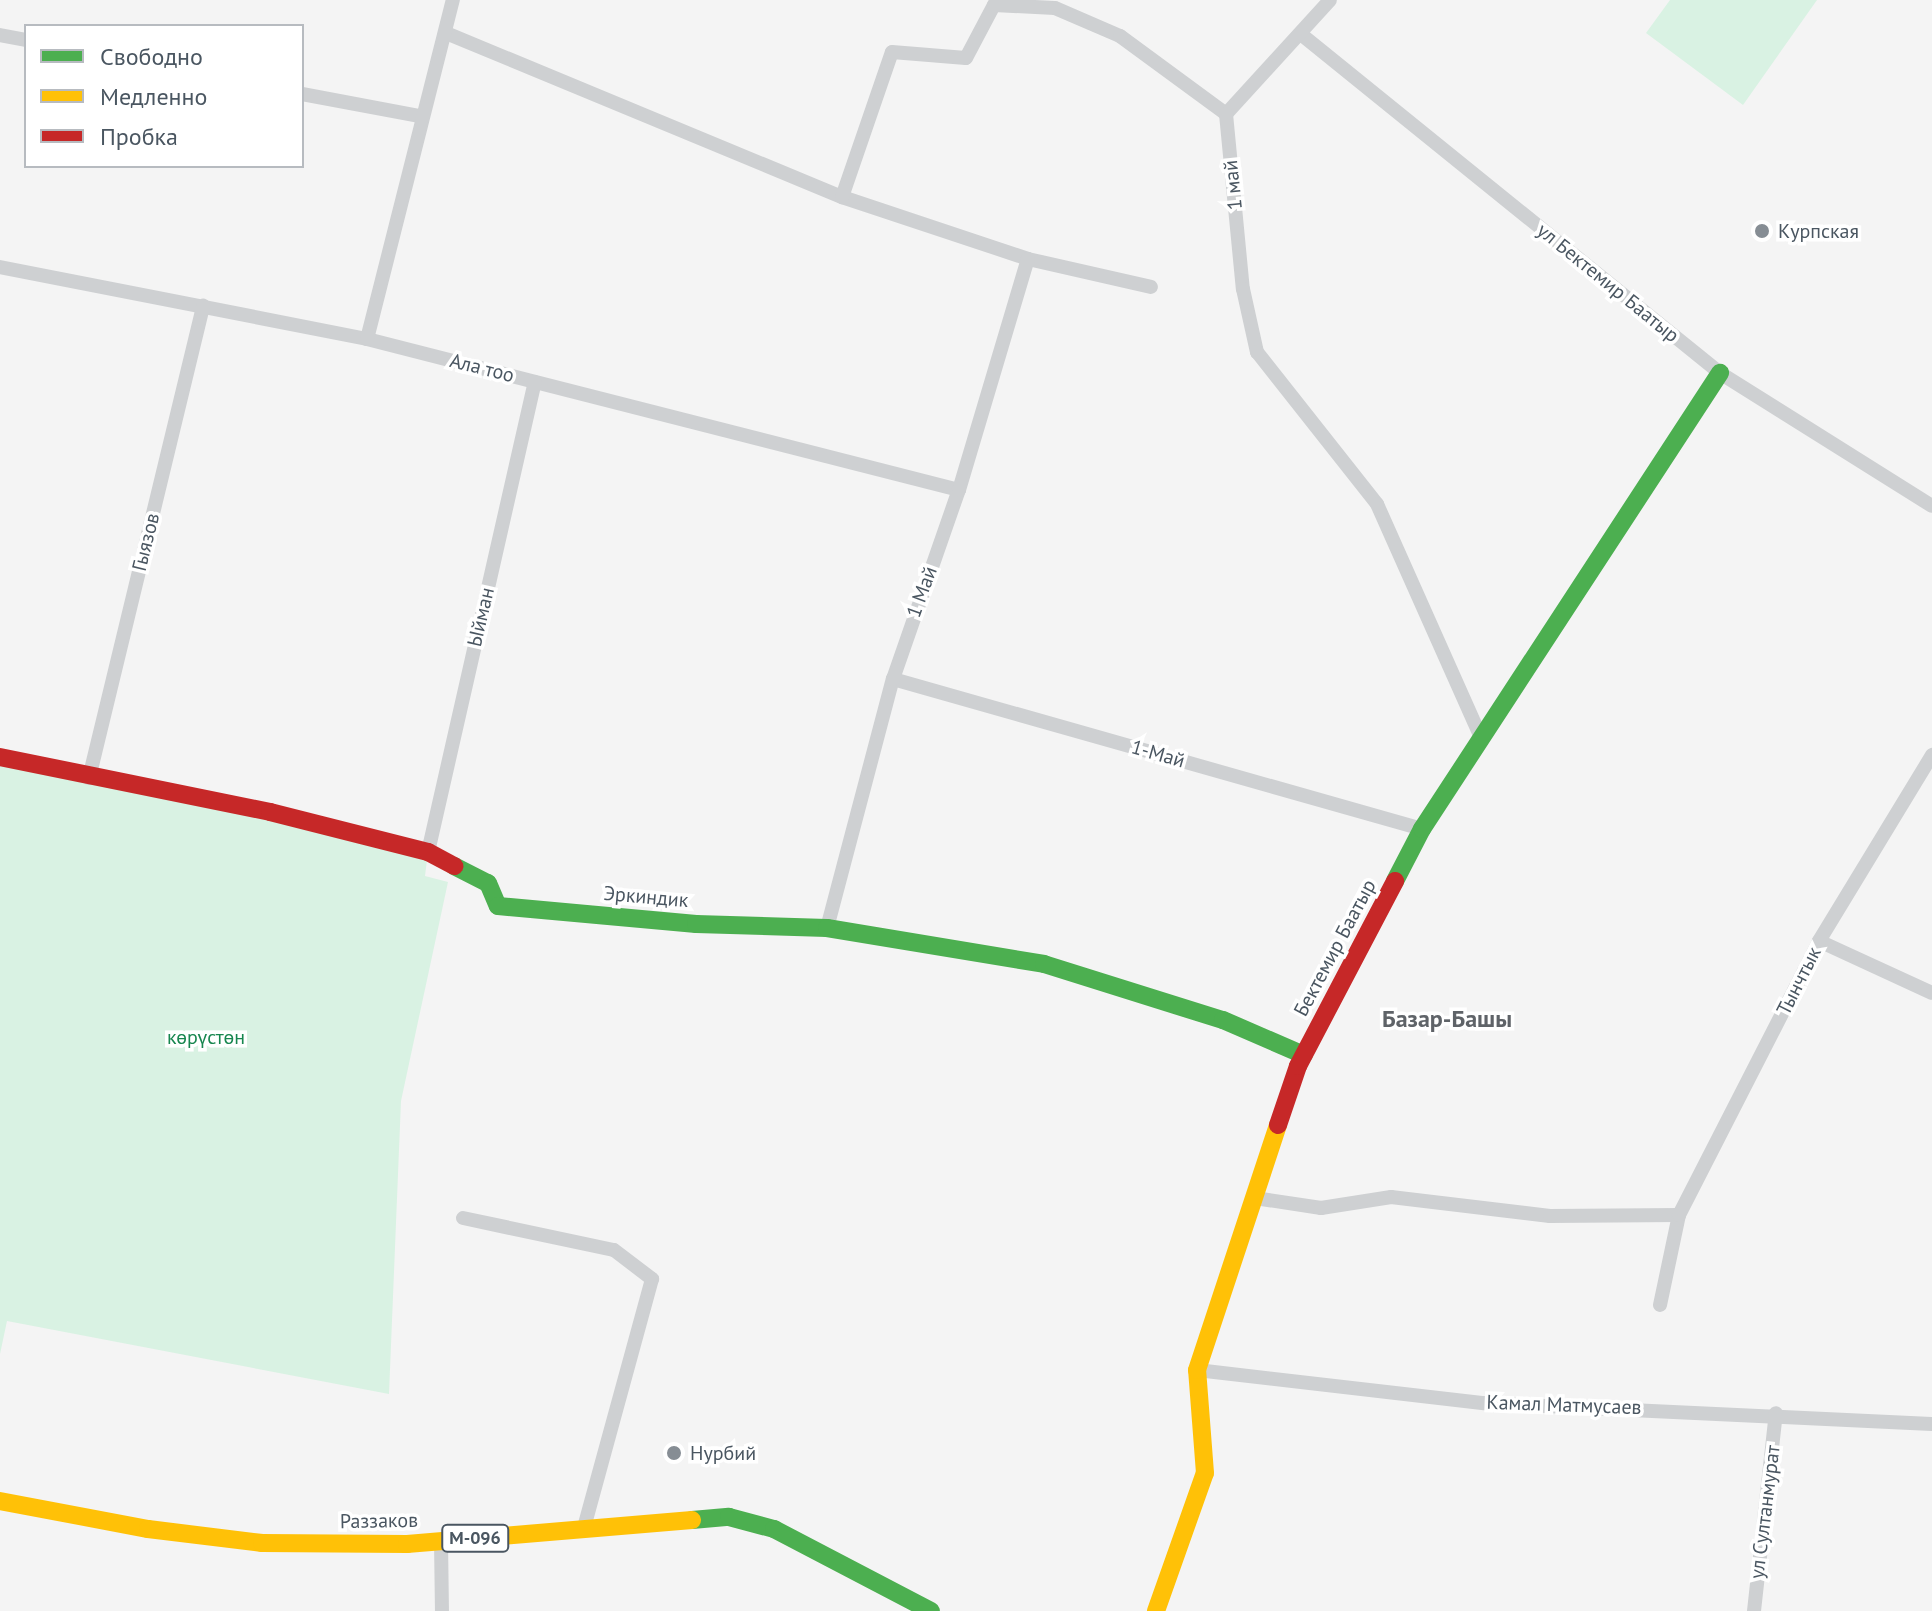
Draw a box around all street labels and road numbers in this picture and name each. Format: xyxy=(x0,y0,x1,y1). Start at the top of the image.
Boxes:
street label: 1 май xyxy=(1218,159,1248,211)
street label: ул Бектемир Баатыр xyxy=(1532,218,1684,348)
street label: Ала тоо xyxy=(447,348,517,388)
street label: Гыязов xyxy=(127,511,165,573)
street label: 1 Май xyxy=(902,563,942,621)
street label: Ыйман xyxy=(463,585,499,649)
street label: 1-Май xyxy=(1128,735,1188,773)
street label: Бектемир Баатыр xyxy=(1289,876,1381,1020)
street label: Эркиндик xyxy=(603,881,689,913)
street label: Тынчтык xyxy=(1772,943,1826,1019)
street label: Камал Матмусаев xyxy=(1486,1390,1642,1420)
street label: ул Султанмурат xyxy=(1745,1444,1785,1580)
street label: Раззаков xyxy=(340,1508,418,1534)
road number: М-096 xyxy=(441,1524,509,1552)

